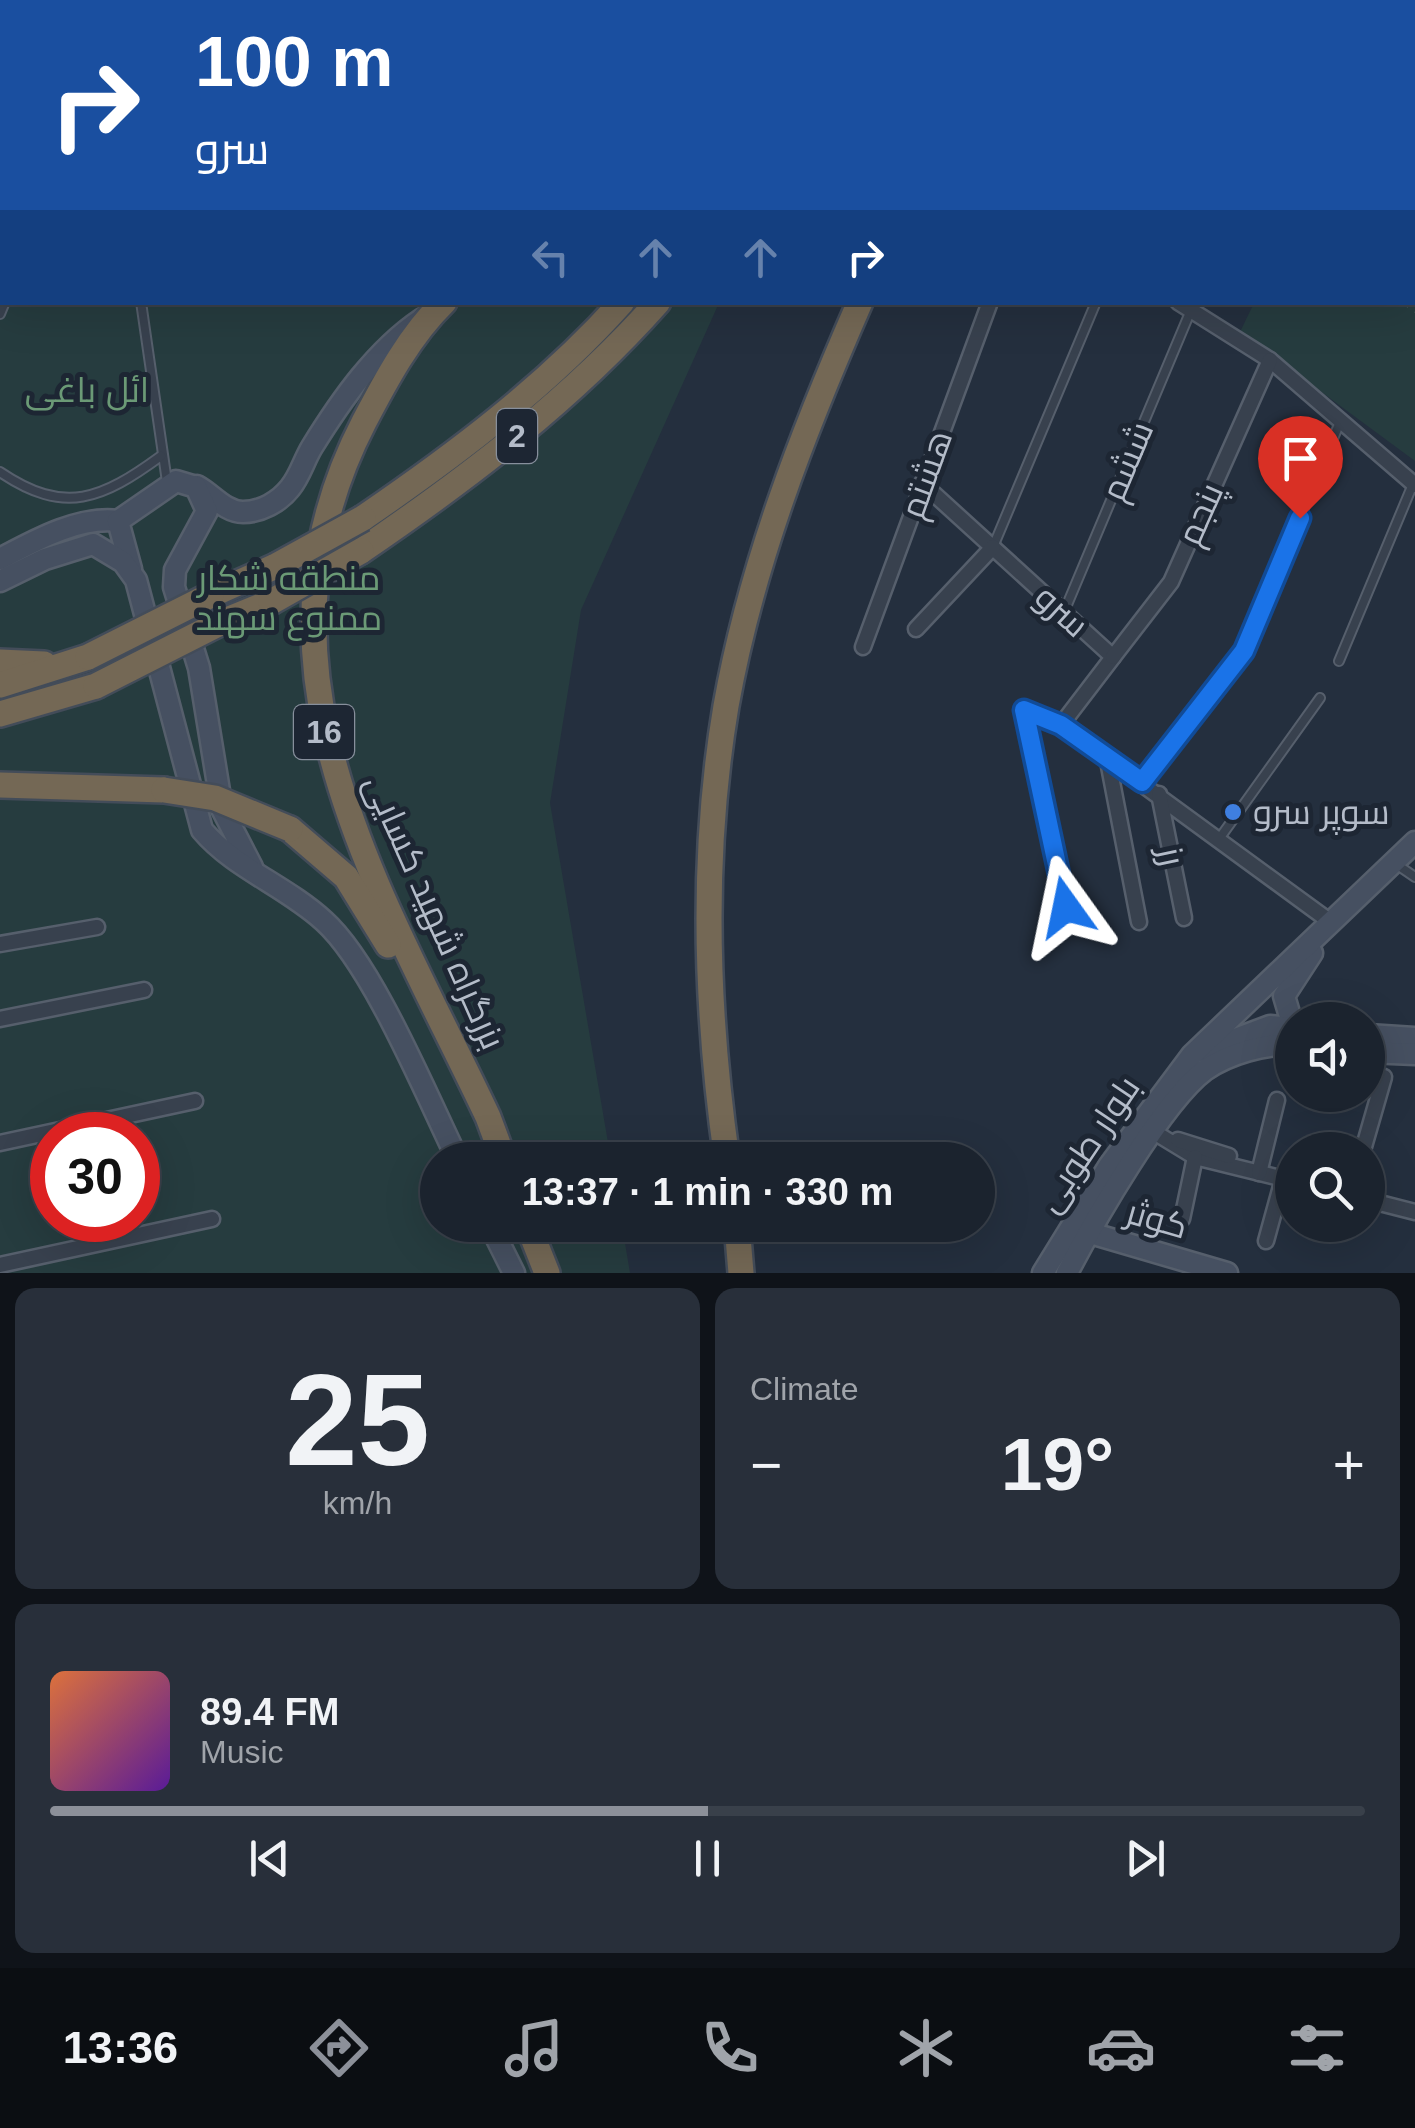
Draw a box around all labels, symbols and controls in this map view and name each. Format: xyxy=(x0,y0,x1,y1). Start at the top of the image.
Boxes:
text: 100 m xyxy=(195,23,393,101)
icon: right xyxy=(30,40,160,170)
text: سرو xyxy=(195,123,269,174)
icon: left xyxy=(523,230,578,285)
icon: ahead xyxy=(628,230,683,285)
icon: ahead xyxy=(733,230,788,285)
icon: right xyxy=(838,230,893,285)
park label: ائل باغی xyxy=(25,370,149,411)
road number: 2 xyxy=(497,409,537,463)
street label: ششم xyxy=(1093,415,1165,508)
pin xyxy=(1258,416,1343,519)
street label: هشتم xyxy=(892,424,964,525)
icon: arrive xyxy=(1273,431,1328,486)
street label: پنجم xyxy=(1169,477,1235,553)
park label: منطقه شکار ممنوع سهند xyxy=(196,558,382,641)
street label: سرو xyxy=(1027,577,1097,645)
road number: 16 xyxy=(294,705,354,759)
street label: بزرگراه شهید کسایی xyxy=(356,769,513,1056)
place label: سوپر سرو xyxy=(1253,792,1390,835)
marker: سوپر سرو xyxy=(1222,801,1244,823)
street label: رز xyxy=(1150,841,1193,869)
position arrow xyxy=(1014,855,1118,959)
map controls xyxy=(1275,1002,1385,1242)
button: sound xyxy=(1275,1002,1385,1112)
street label: بلوار طوبی xyxy=(1028,1068,1149,1220)
speed limit sign: 30 xyxy=(30,1112,160,1242)
button: search xyxy=(1275,1132,1385,1242)
text: 13:37 · 1 min · 330 m xyxy=(522,1171,893,1213)
street label: کوثر xyxy=(1120,1191,1192,1247)
text: 25 xyxy=(285,1347,430,1493)
text: Climate xyxy=(750,1371,858,1407)
text: 19° xyxy=(1001,1422,1114,1506)
text: − xyxy=(750,1434,782,1496)
text: + xyxy=(1333,1434,1365,1496)
text: km/h xyxy=(323,1485,392,1521)
text: 89.4 FM xyxy=(200,1691,339,1733)
text: Music xyxy=(200,1734,284,1770)
icon: previous xyxy=(242,1831,297,1886)
icon: pause xyxy=(680,1831,735,1886)
icon: next xyxy=(1118,1831,1173,1886)
icon: directions xyxy=(304,2013,374,2083)
icon: music xyxy=(499,2013,569,2083)
icon: phone xyxy=(695,2013,765,2083)
icon: climate xyxy=(891,2013,961,2083)
icon: car xyxy=(1086,2013,1156,2083)
icon: filters xyxy=(1282,2013,1352,2083)
text: 13:36 xyxy=(63,2022,178,2073)

